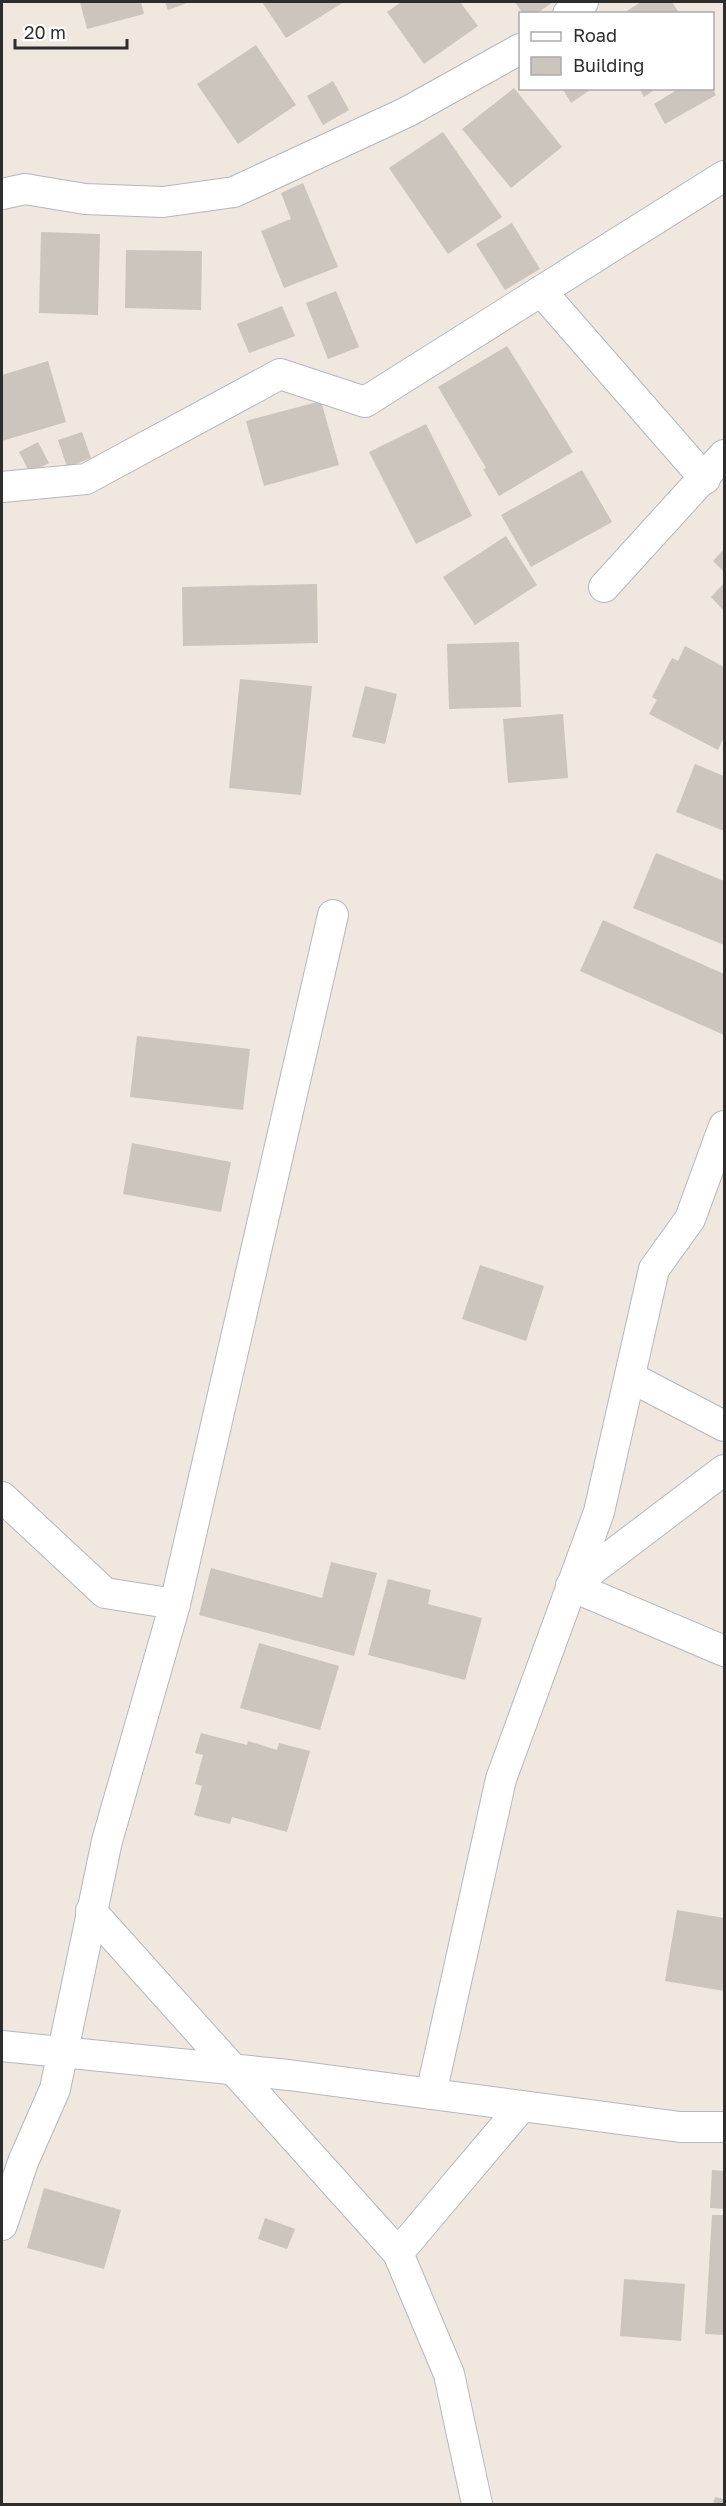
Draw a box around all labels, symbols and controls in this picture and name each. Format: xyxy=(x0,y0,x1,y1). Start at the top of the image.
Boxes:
scale bar xyxy=(15,12,128,50)
legend xyxy=(519,12,714,90)
text: 20 m xyxy=(24,21,66,43)
text: Road xyxy=(573,24,617,46)
text: Building xyxy=(573,54,644,76)

